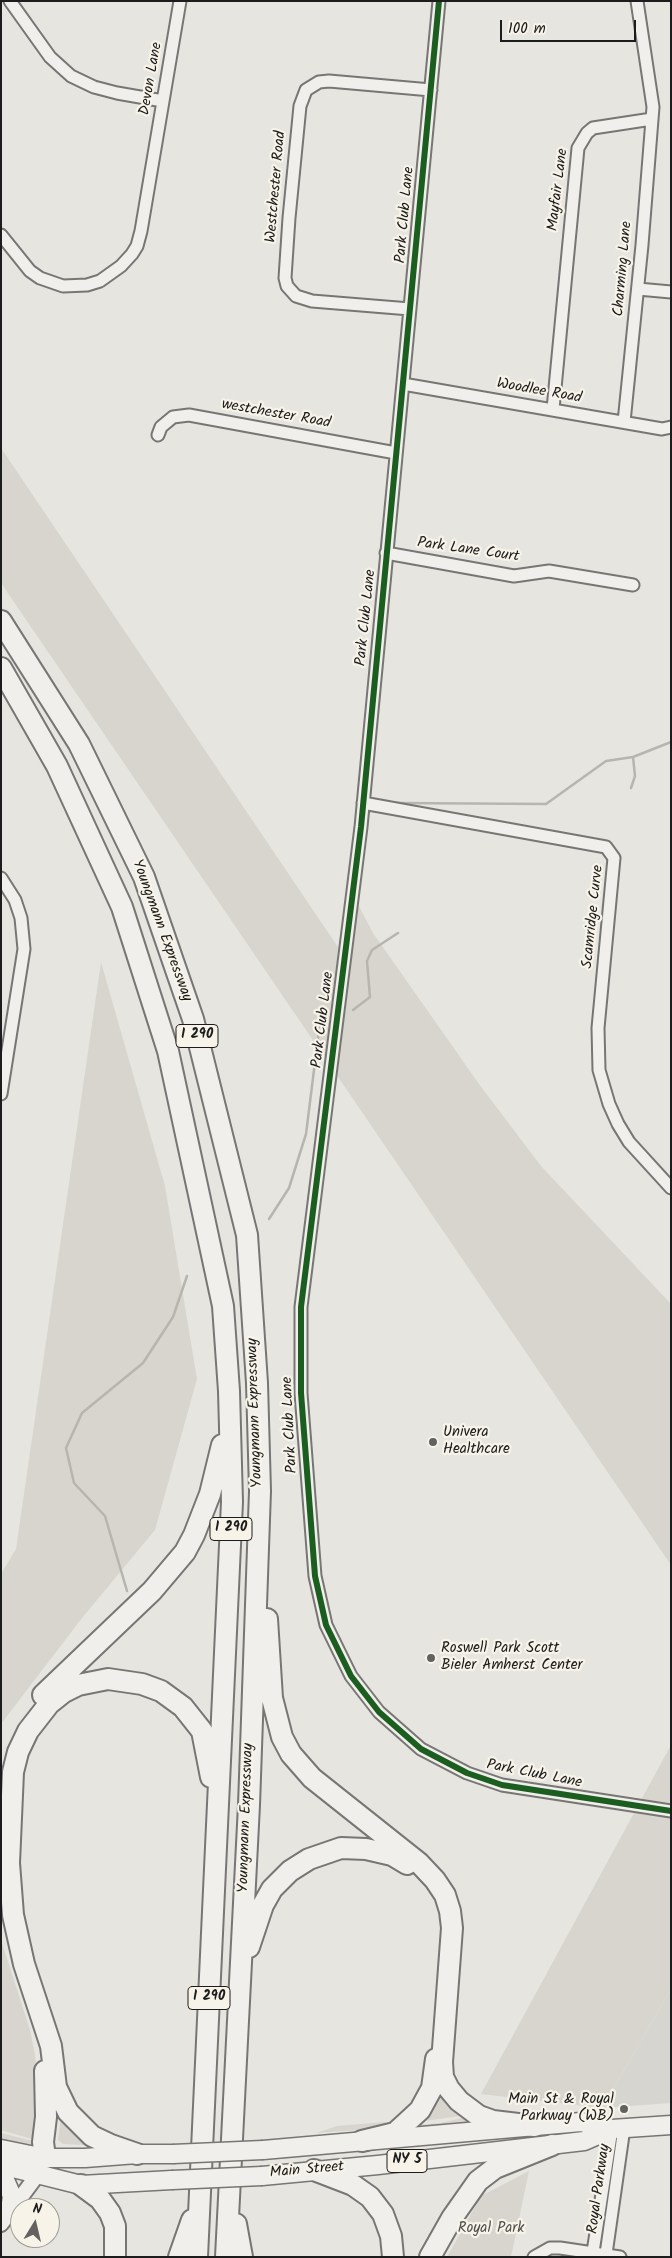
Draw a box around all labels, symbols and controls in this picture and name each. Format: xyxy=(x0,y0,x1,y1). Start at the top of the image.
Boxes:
scale bar xyxy=(502,10,638,42)
text: 100 m xyxy=(508,17,546,41)
street label: Devon Lane xyxy=(137,41,167,117)
street label: Westchester Road xyxy=(263,130,291,244)
street label: Mayfair Lane xyxy=(545,148,573,232)
street label: Park Club Lane xyxy=(393,166,419,264)
street label: Charming Lane xyxy=(611,221,637,317)
street label: Woodlee Road xyxy=(495,376,583,408)
street label: westchester Road xyxy=(220,397,332,433)
street label: Park Lane Court xyxy=(416,535,520,567)
street label: Park Club Lane xyxy=(353,569,381,667)
street label: Youngmann Expressway xyxy=(127,858,195,1004)
street label: Scamridge Curve xyxy=(580,864,608,970)
street label: Park Club Lane xyxy=(309,971,339,1069)
road number: I 290 xyxy=(176,1024,218,1048)
street label: Youngmann Expressway xyxy=(244,1338,268,1488)
street label: Park Club Lane xyxy=(279,1376,303,1474)
place label: Univera Healthcare xyxy=(443,1424,510,1459)
marker: Univera Healthcare xyxy=(427,1436,439,1448)
road number: I 290 xyxy=(210,1518,252,1540)
place label: Roswell Park Scott Bieler Amherst Center xyxy=(441,1640,583,1675)
marker: Roswell Park Scott Bieler Amherst Center xyxy=(425,1652,437,1664)
street label: Youngmann Expressway xyxy=(235,1743,259,1893)
street label: Park Club Lane xyxy=(485,1757,583,1793)
road number: I 290 xyxy=(188,1986,230,2010)
place label: Main St & Royal Parkway (WB) xyxy=(508,2091,614,2126)
marker: Main St & Royal Parkway (WB) xyxy=(618,2103,630,2115)
street label: Royal Parkway xyxy=(585,2143,615,2235)
road number: NY 5 xyxy=(387,2150,427,2172)
street label: Main Street xyxy=(269,2159,345,2183)
north arrow xyxy=(10,2198,60,2248)
text: N xyxy=(31,2198,43,2221)
park label: Royal Park xyxy=(458,2220,524,2238)

